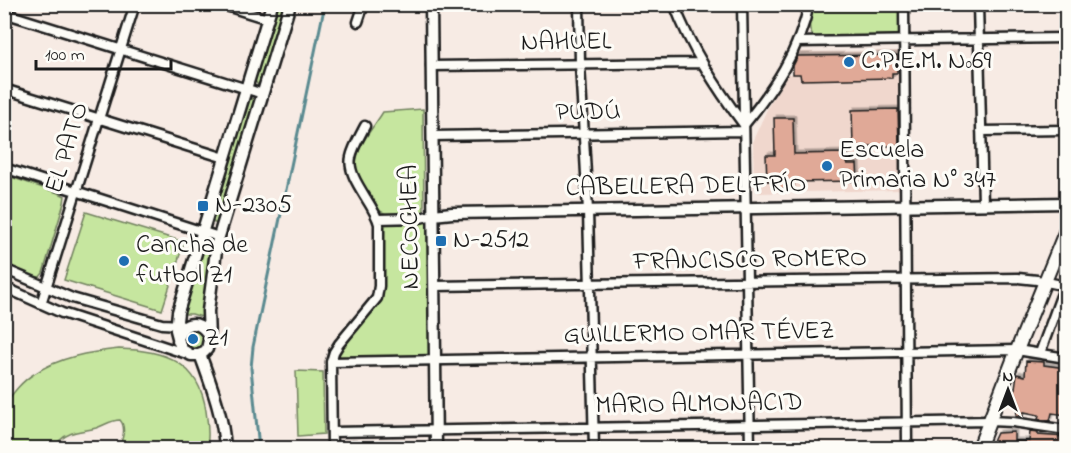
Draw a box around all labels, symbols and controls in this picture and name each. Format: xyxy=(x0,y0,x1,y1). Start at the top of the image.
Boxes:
street label: NAHUEL xyxy=(520,23,612,63)
scale bar xyxy=(36,33,171,71)
text: 100 m xyxy=(45,43,85,69)
place label: C.P.E.M. Nº69 xyxy=(861,43,991,81)
marker: C.P.E.M. Nº69 xyxy=(842,55,856,69)
street label: PUDÚ xyxy=(555,93,621,133)
street label: EL PATO xyxy=(36,98,100,198)
place label: Escuela Primaria N° 347 xyxy=(839,132,996,200)
marker: Escuela Primaria N° 347 xyxy=(820,159,834,173)
street label: NECOCHEA xyxy=(391,164,431,290)
street label: CABELLERA DEL FRÍO xyxy=(565,166,807,208)
place label: N-2305 xyxy=(215,187,292,225)
marker: N-2305 xyxy=(196,199,210,213)
place label: N-2512 xyxy=(453,222,529,260)
place label: Cancha de futbol Z1 xyxy=(136,227,248,295)
marker: N-2512 xyxy=(434,234,448,248)
street label: FRANCISCO ROMERO xyxy=(632,240,867,282)
marker: Cancha de futbol Z1 xyxy=(117,254,131,268)
street label: GUILLERMO OMAR TÉVEZ xyxy=(563,313,835,355)
place label: Z1 xyxy=(205,320,228,358)
marker: Z1 xyxy=(186,332,200,346)
north arrow xyxy=(978,360,1038,420)
text: N xyxy=(1003,365,1014,389)
street label: MARIO ALMONACID xyxy=(595,384,803,426)

